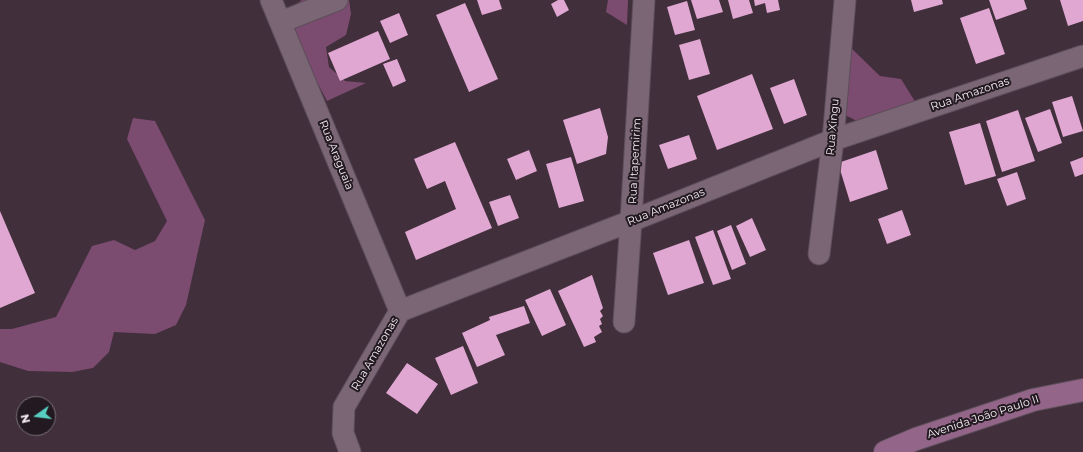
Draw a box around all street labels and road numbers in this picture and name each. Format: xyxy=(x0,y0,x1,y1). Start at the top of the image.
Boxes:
street label: Rua Amazonas xyxy=(929,74,1011,114)
street label: Rua Xingu xyxy=(824,98,842,156)
street label: Rua Itapemirim xyxy=(626,117,644,205)
street label: Rua Araguaia xyxy=(316,118,356,192)
street label: Rua Amazonas xyxy=(625,185,707,229)
street label: Rua Amazonas xyxy=(349,315,401,393)
street label: Avenida João Paulo II xyxy=(925,393,1041,441)

